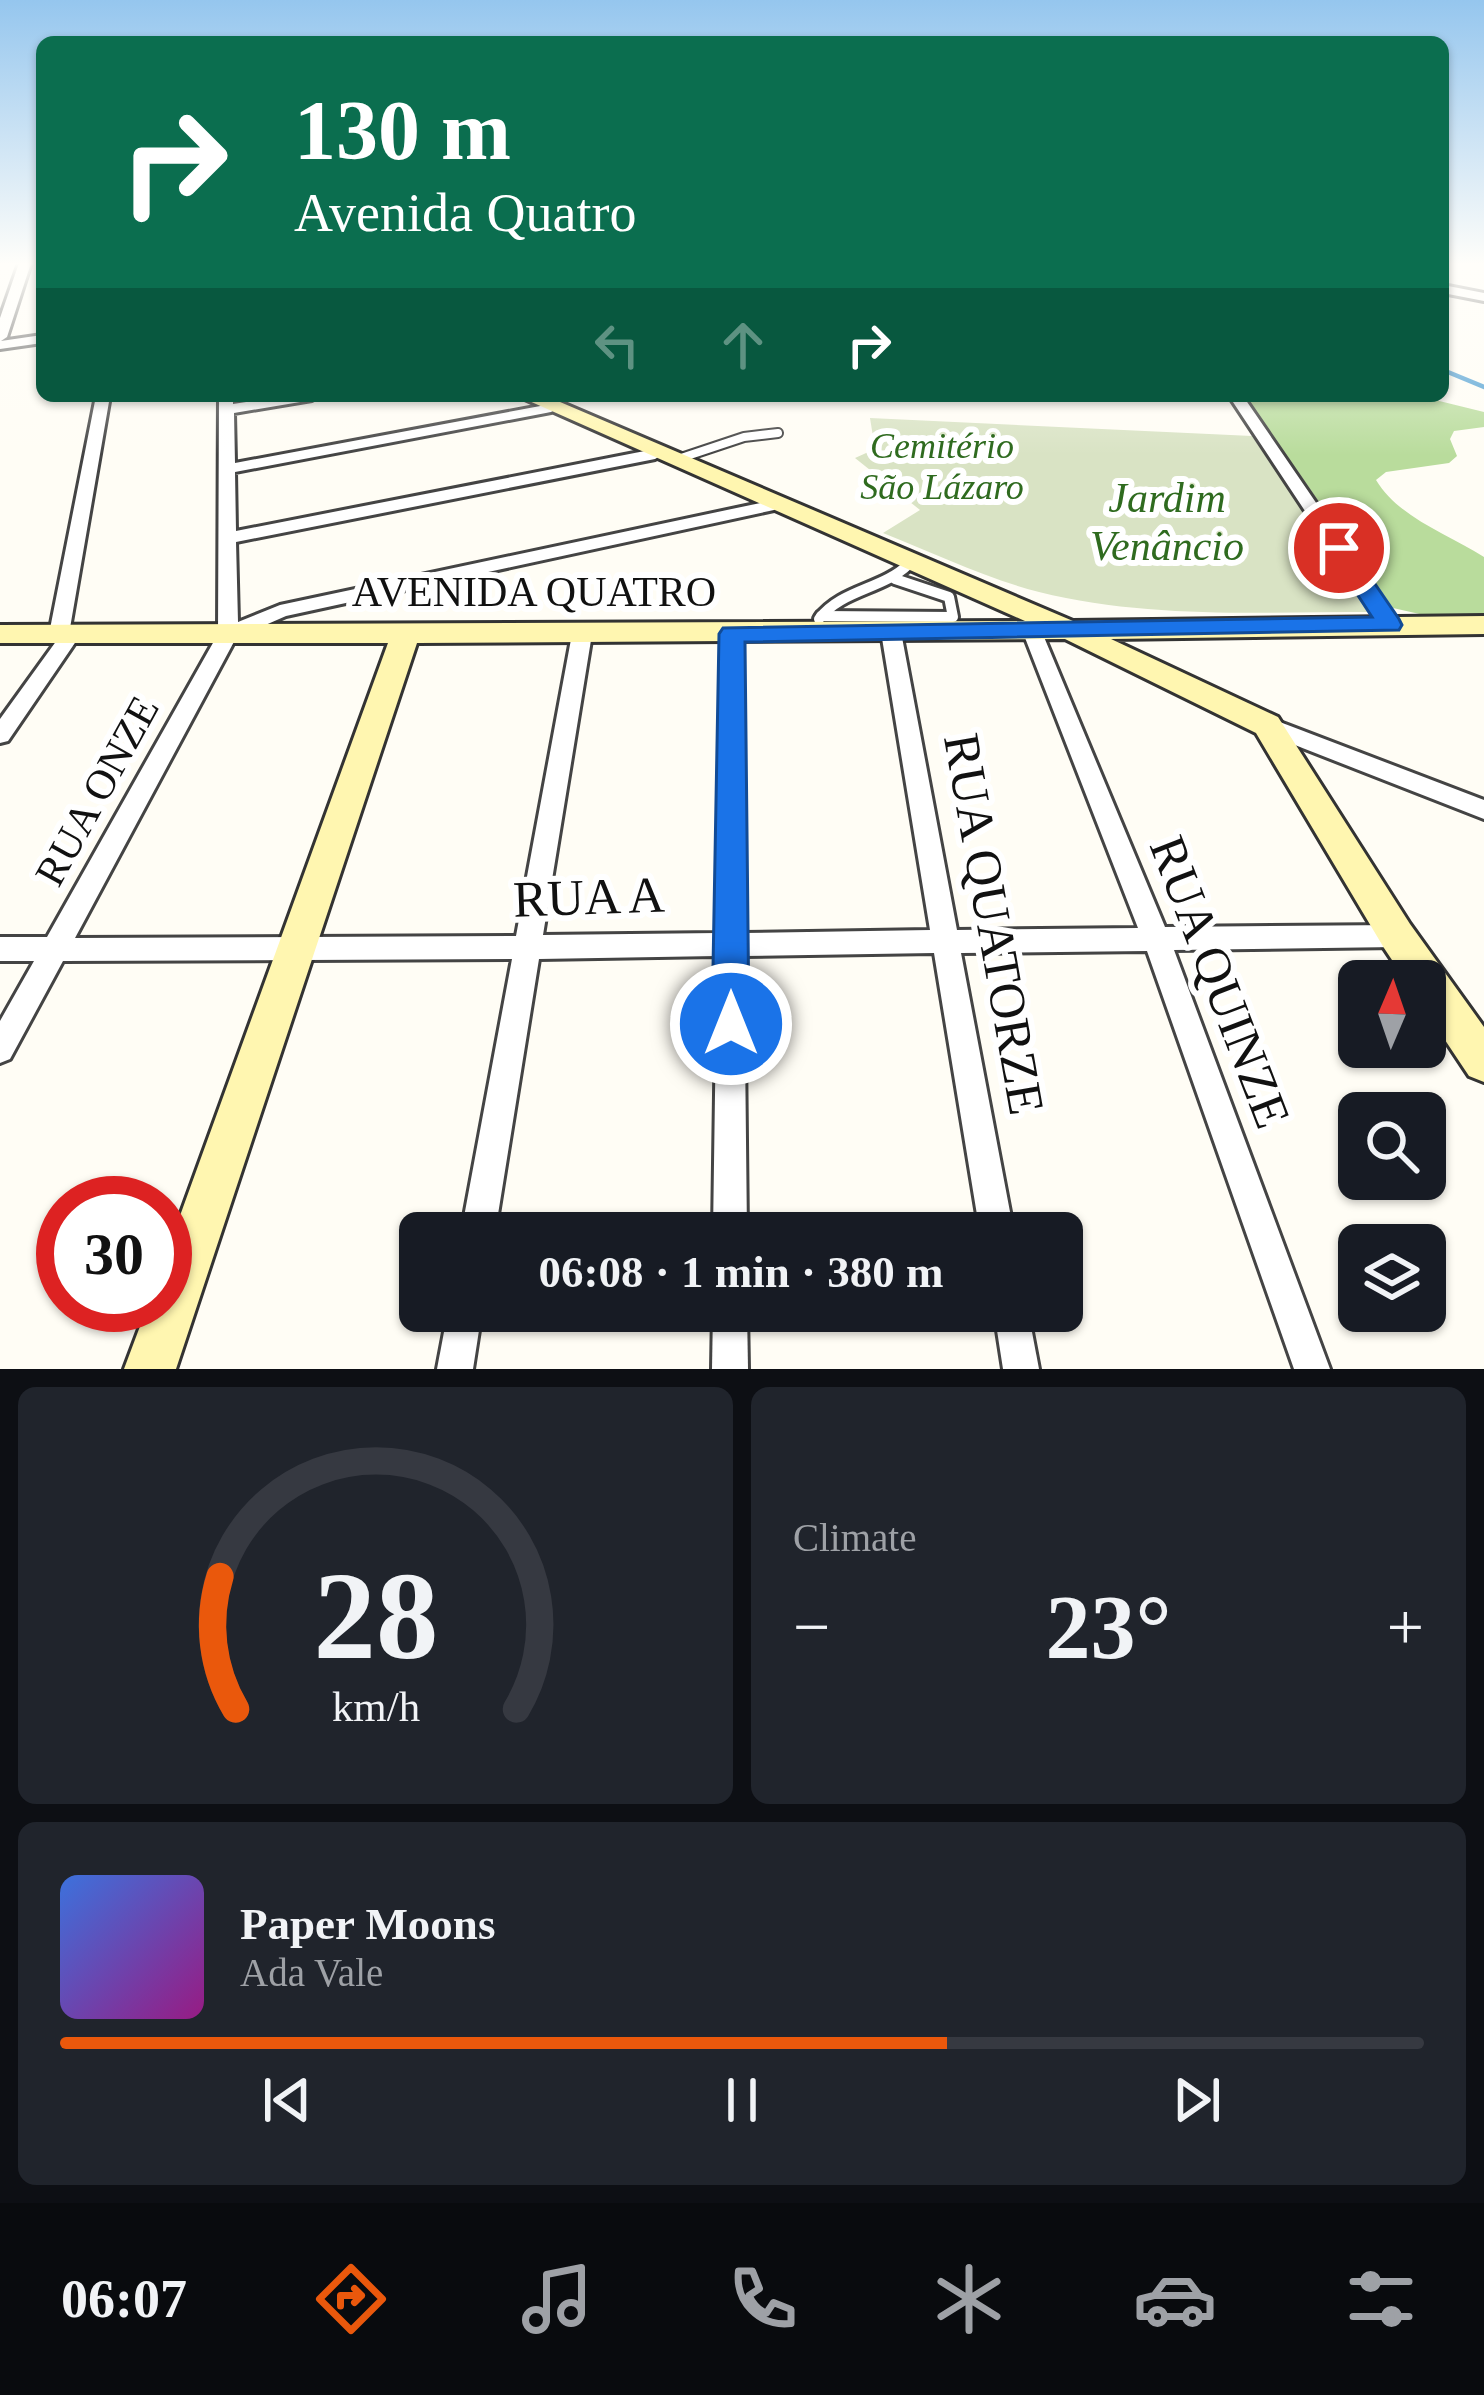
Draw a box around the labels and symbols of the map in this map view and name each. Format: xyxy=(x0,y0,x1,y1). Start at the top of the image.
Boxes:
park label: Cemitério São Lázaro xyxy=(860,426,1024,507)
park label: Jardim Venâncio xyxy=(1090,475,1244,569)
pin xyxy=(1288,497,1390,599)
street label: AVENIDA QUATRO xyxy=(352,569,716,615)
street label: RUA ONZE xyxy=(26,689,168,893)
street label: RUA QUATORZE xyxy=(933,729,1055,1119)
street label: RUA QUINZE xyxy=(1139,828,1301,1136)
street label: RUA A xyxy=(512,866,666,928)
north arrow xyxy=(1338,960,1446,1068)
position arrow xyxy=(668,961,794,1087)
speed limit sign: 30 xyxy=(36,1176,192,1332)

